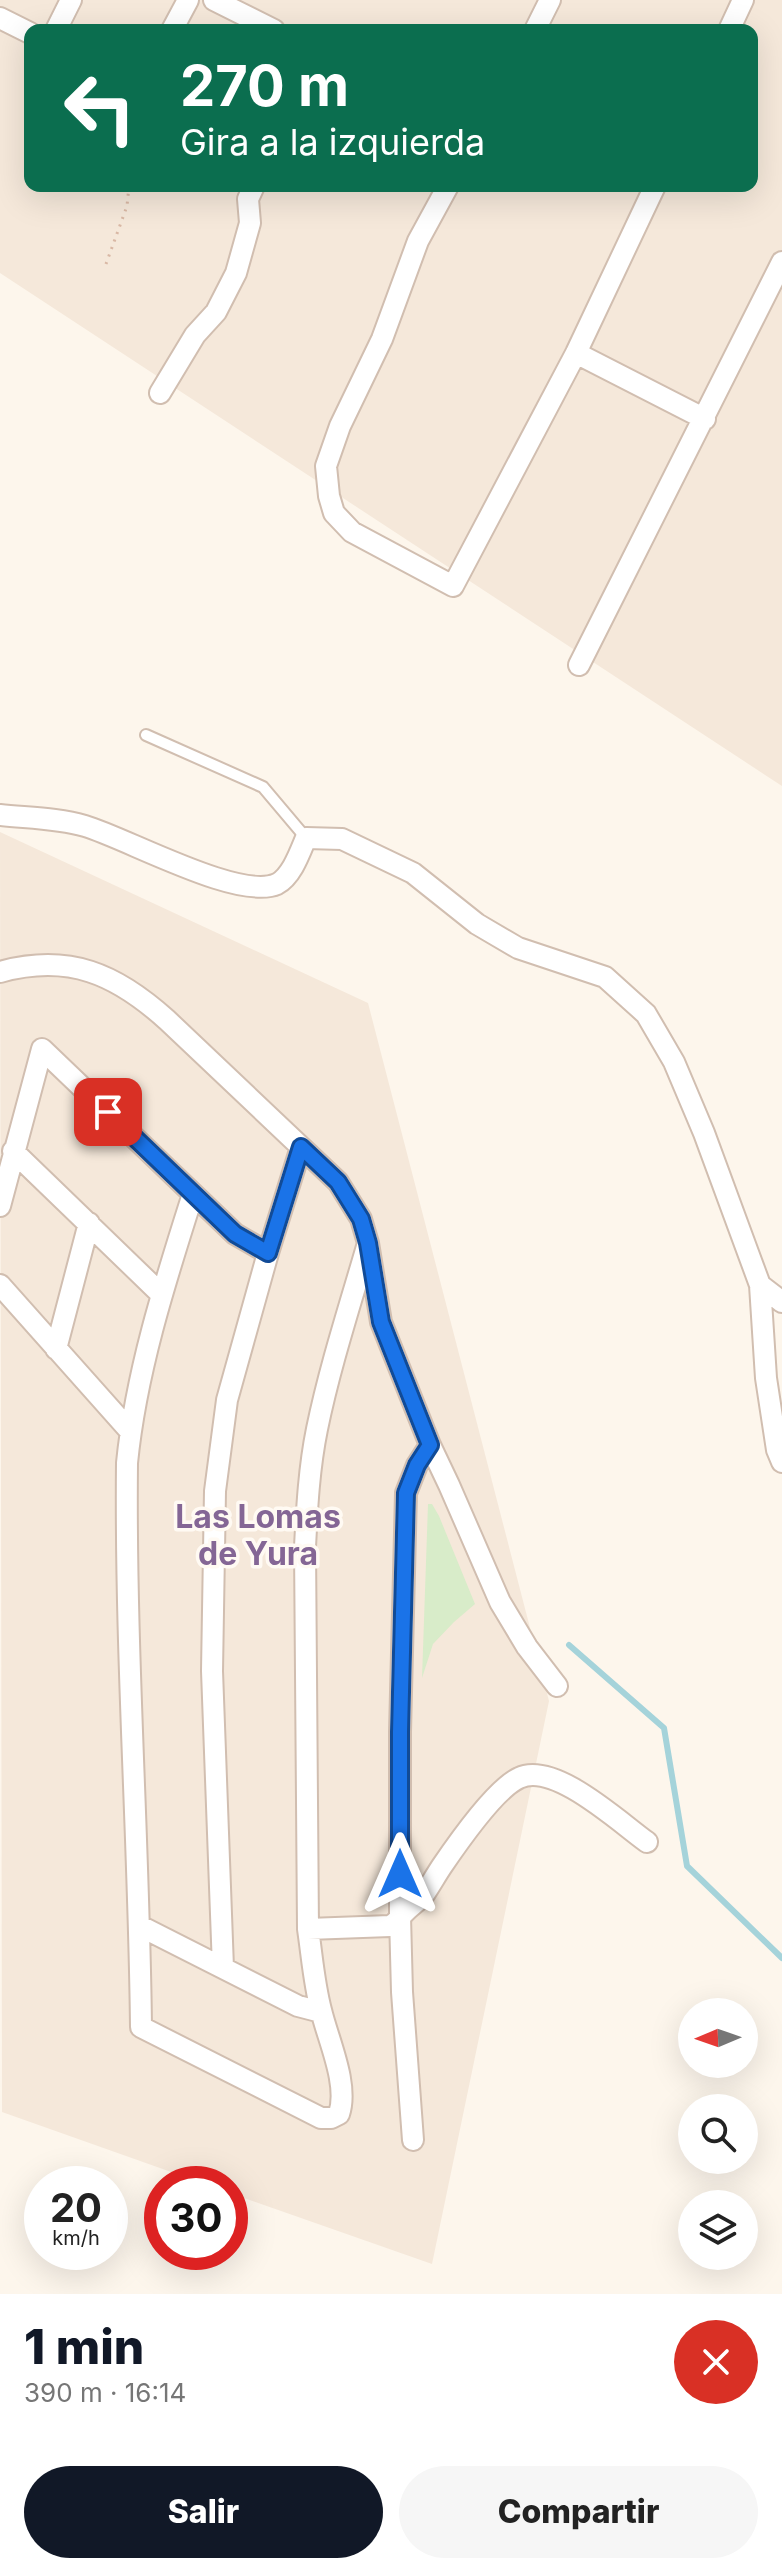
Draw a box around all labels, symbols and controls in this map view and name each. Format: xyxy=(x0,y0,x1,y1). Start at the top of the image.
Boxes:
text: 270 m xyxy=(180,52,349,120)
icon: left xyxy=(48,56,152,160)
text: Gira a la izquierda xyxy=(180,120,485,164)
pin xyxy=(74,1078,142,1146)
icon: arrive xyxy=(86,1090,130,1134)
district label: Las Lomas de Yura xyxy=(175,1497,341,1573)
position arrow xyxy=(358,1832,442,1916)
north arrow xyxy=(678,1998,758,2078)
map controls xyxy=(678,1998,758,2270)
button: search xyxy=(678,2094,758,2174)
speed limit sign: 30 xyxy=(144,2166,248,2270)
text: 20 xyxy=(50,2183,102,2232)
button: layers xyxy=(678,2190,758,2270)
text: km/h xyxy=(52,2226,100,2250)
text: 1 min xyxy=(24,2317,144,2376)
button: close xyxy=(674,2320,758,2404)
text: 390 m · 16:14 xyxy=(24,2377,186,2408)
button: Salir xyxy=(24,2466,383,2558)
button: Compartir xyxy=(399,2466,758,2558)

